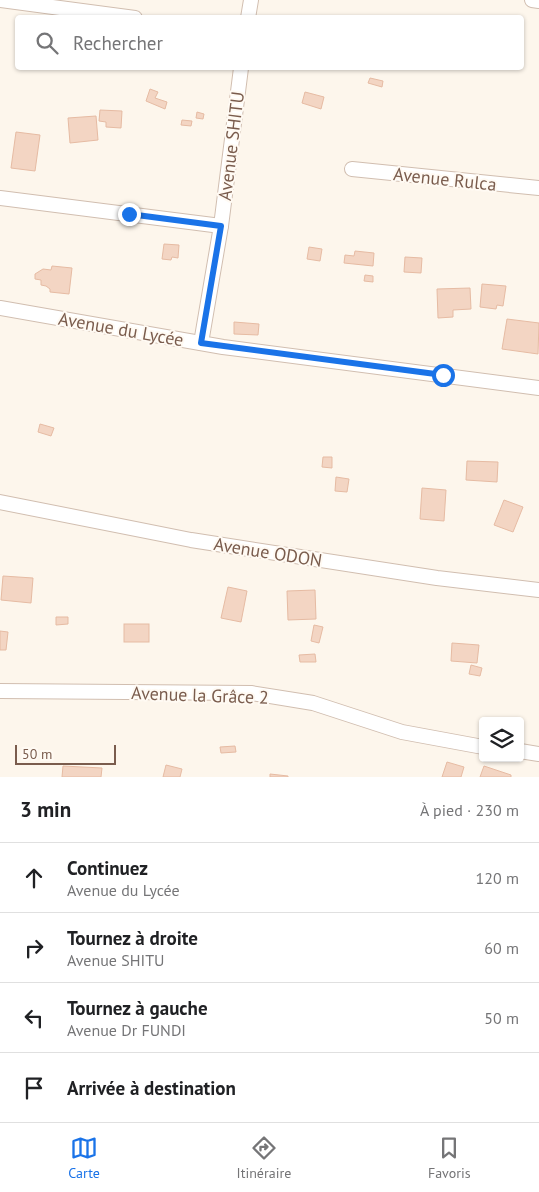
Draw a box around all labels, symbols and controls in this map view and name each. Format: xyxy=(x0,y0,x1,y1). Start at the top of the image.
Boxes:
search box xyxy=(15,15,524,70)
icon: search xyxy=(33,29,61,57)
text: Rechercher xyxy=(73,31,163,55)
street label: Avenue SHITU xyxy=(213,90,249,202)
street label: Avenue Rulca xyxy=(392,162,498,196)
route end xyxy=(118,203,141,226)
street label: Avenue du Lycée xyxy=(57,307,185,351)
route start xyxy=(432,364,455,387)
street label: Avenue ODON xyxy=(212,532,324,572)
street label: Avenue la Grâce 2 xyxy=(131,681,269,709)
map controls xyxy=(479,717,524,762)
button: layers xyxy=(479,717,524,762)
scale bar xyxy=(15,742,116,765)
text: 50 m xyxy=(22,745,52,763)
text: 3 min xyxy=(20,796,71,823)
text: À pied · 230 m xyxy=(420,800,519,820)
text: Continuez xyxy=(67,856,148,880)
icon: ahead xyxy=(20,864,48,892)
text: 120 m xyxy=(476,868,519,888)
text: Avenue du Lycée xyxy=(67,880,180,900)
text: Tournez à droite xyxy=(67,926,198,950)
icon: right xyxy=(20,934,48,962)
text: 60 m xyxy=(484,938,519,958)
text: Avenue SHITU xyxy=(67,950,164,970)
text: Tournez à gauche xyxy=(67,996,208,1020)
icon: left xyxy=(20,1004,48,1032)
text: 50 m xyxy=(484,1008,519,1028)
text: Avenue Dr FUNDI xyxy=(67,1020,186,1040)
icon: arrive xyxy=(20,1074,48,1102)
text: Arrivée à destination xyxy=(67,1076,236,1100)
tab: Carte xyxy=(68,1134,100,1182)
tab: Itinéraire xyxy=(237,1134,291,1182)
tab: Favoris xyxy=(428,1134,471,1182)

